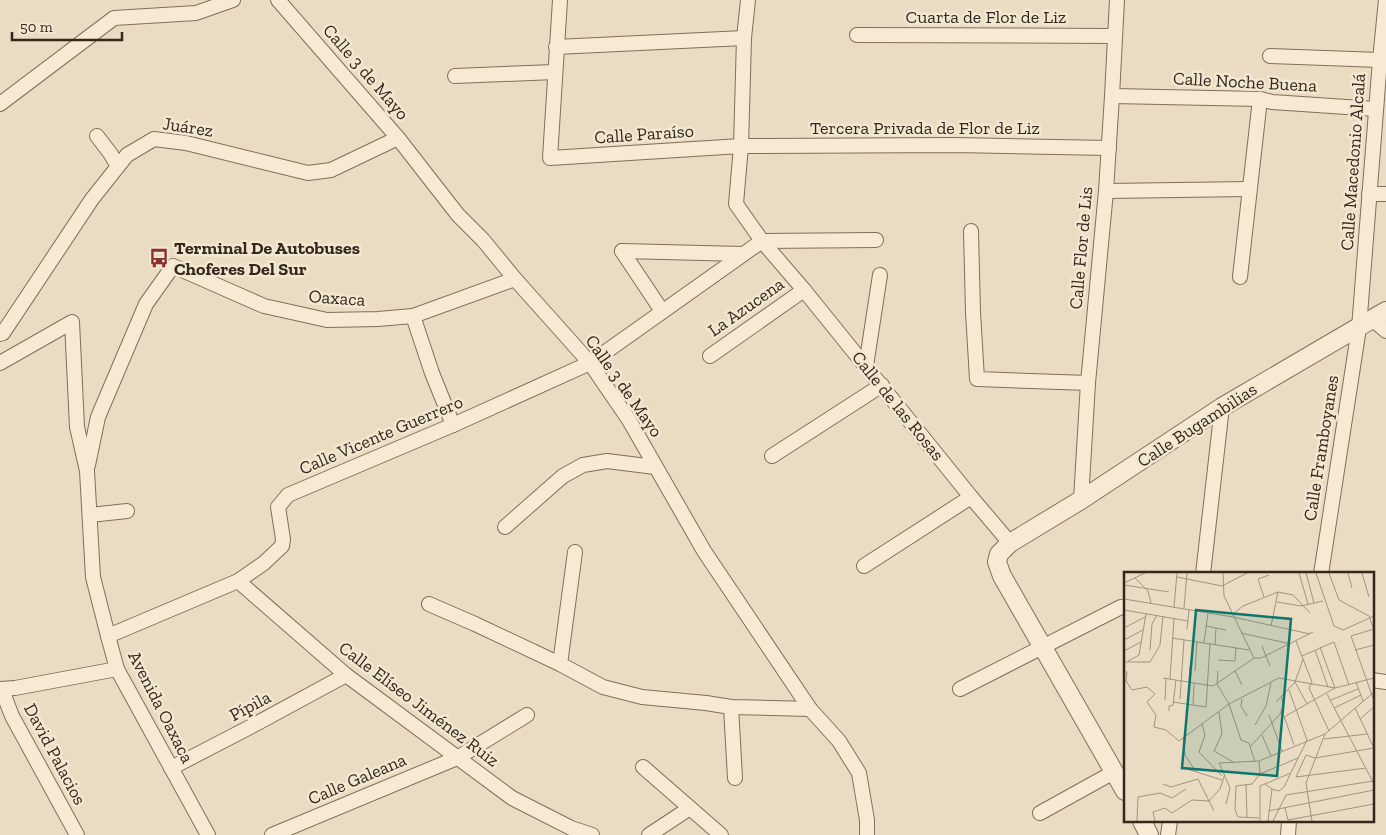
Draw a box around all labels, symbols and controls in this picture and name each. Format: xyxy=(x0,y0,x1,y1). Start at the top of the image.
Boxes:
street label: Cuarta de Flor de Liz xyxy=(906,6,1066,28)
scale bar xyxy=(12,10,122,42)
text: 50 m xyxy=(20,18,53,36)
street label: Calle 3 de Mayo xyxy=(318,20,414,124)
street label: Calle Noche Buena xyxy=(1173,67,1318,97)
street label: Calle Macedonio Alcalá xyxy=(1336,72,1370,251)
street label: Juárez xyxy=(161,112,215,142)
street label: Tercera Privada de Flor de Liz xyxy=(810,117,1040,139)
street label: Calle Paraíso xyxy=(593,120,695,148)
street label: Calle Flor de Lis xyxy=(1065,186,1097,310)
place label: Terminal De Autobuses Choferes Del Sur xyxy=(174,237,360,280)
bus stop icon: Terminal De Autobuses Choferes Del Sur xyxy=(148,247,170,269)
street label: La Azucena xyxy=(704,273,789,341)
street label: Oaxaca xyxy=(308,285,366,311)
street label: Calle 3 de Mayo xyxy=(581,331,667,441)
street label: Calle de las Rosas xyxy=(847,347,949,465)
street label: Calle Framboyanes xyxy=(1299,373,1343,523)
street label: Calle Bugambilias xyxy=(1133,378,1261,472)
street label: Calle Vicente Guerrero xyxy=(296,391,466,479)
inset map xyxy=(1124,572,1374,822)
street label: Calle Elíseo Jiménez Ruiz xyxy=(335,637,503,771)
street label: Avenida Oaxaca xyxy=(123,647,199,767)
street label: Pípila xyxy=(226,686,275,726)
street label: David Palacios xyxy=(19,699,91,809)
street label: Calle Galeana xyxy=(305,748,410,810)

